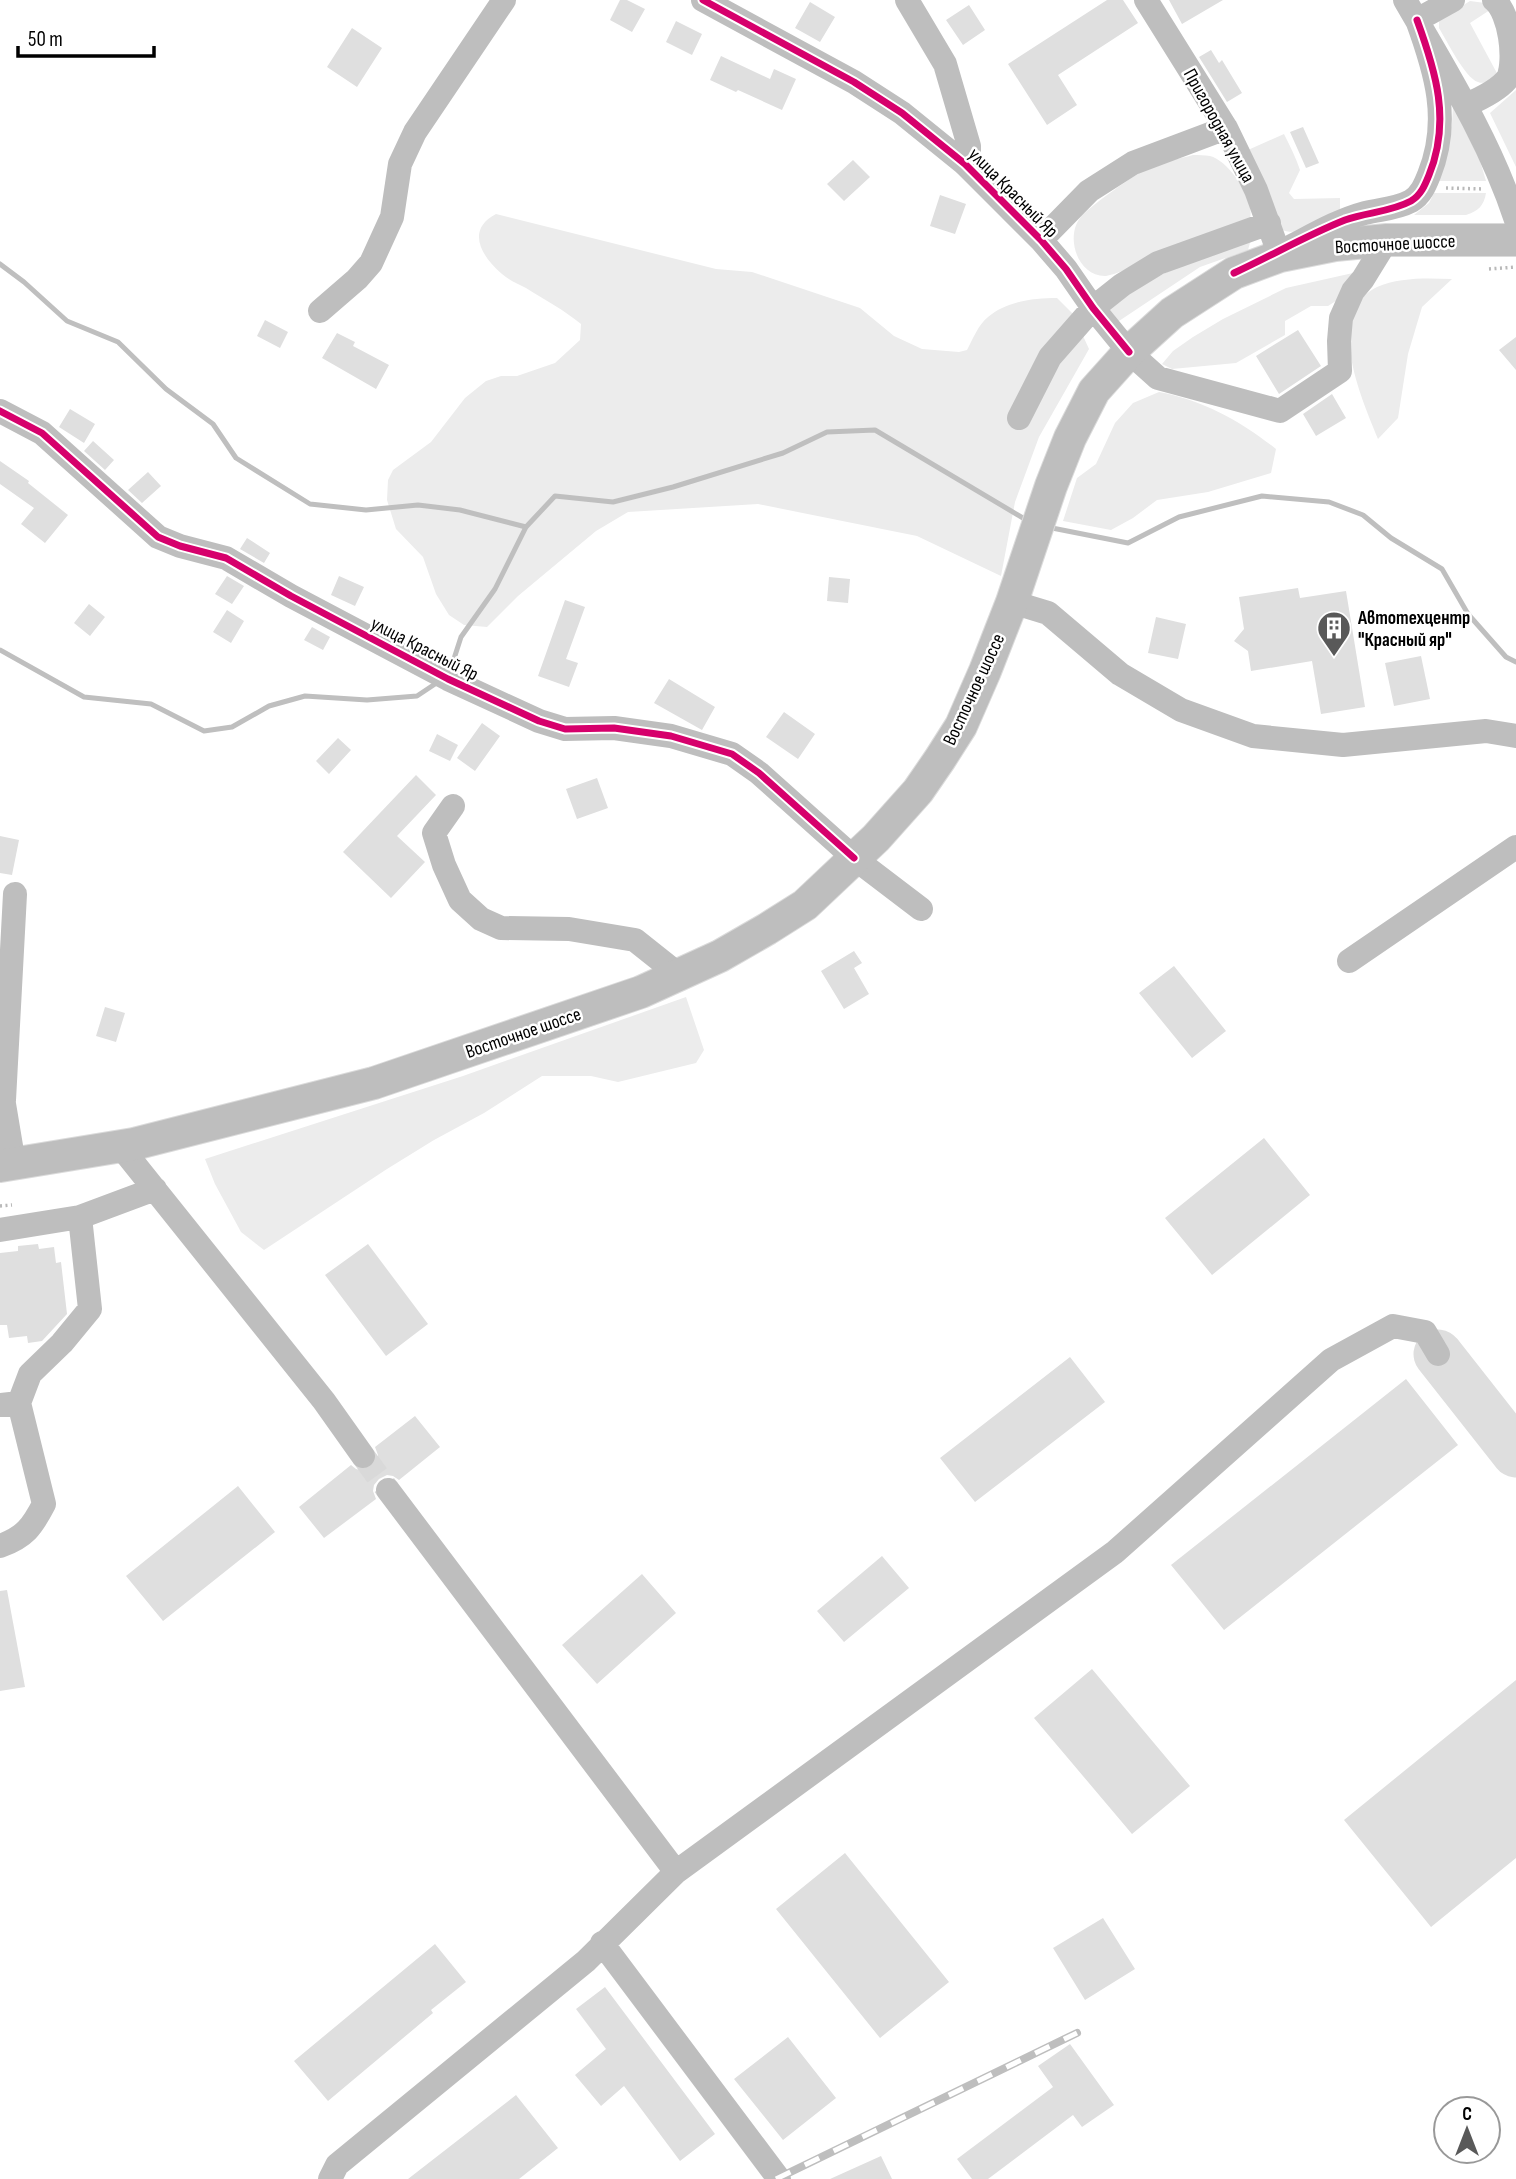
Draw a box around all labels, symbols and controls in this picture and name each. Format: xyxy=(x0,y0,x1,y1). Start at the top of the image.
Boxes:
scale bar xyxy=(18,14,154,58)
text: 50 m xyxy=(28,27,63,52)
street label: Пригородная улица xyxy=(1178,65,1259,187)
street label: улица Красный Яр xyxy=(963,143,1063,243)
street label: Восточное шоссе xyxy=(1334,230,1456,259)
place label: Автотехцентр "Красный яр" xyxy=(1357,607,1470,652)
building icon: Автотехцентр "Красный яр" xyxy=(1315,609,1353,658)
street label: улица Красный Яр xyxy=(367,612,482,686)
street label: Восточное шоссе xyxy=(938,630,1010,749)
street label: Восточное шоссе xyxy=(463,1003,584,1064)
north arrow xyxy=(1432,2095,1502,2165)
text: С xyxy=(1462,2103,1472,2126)

